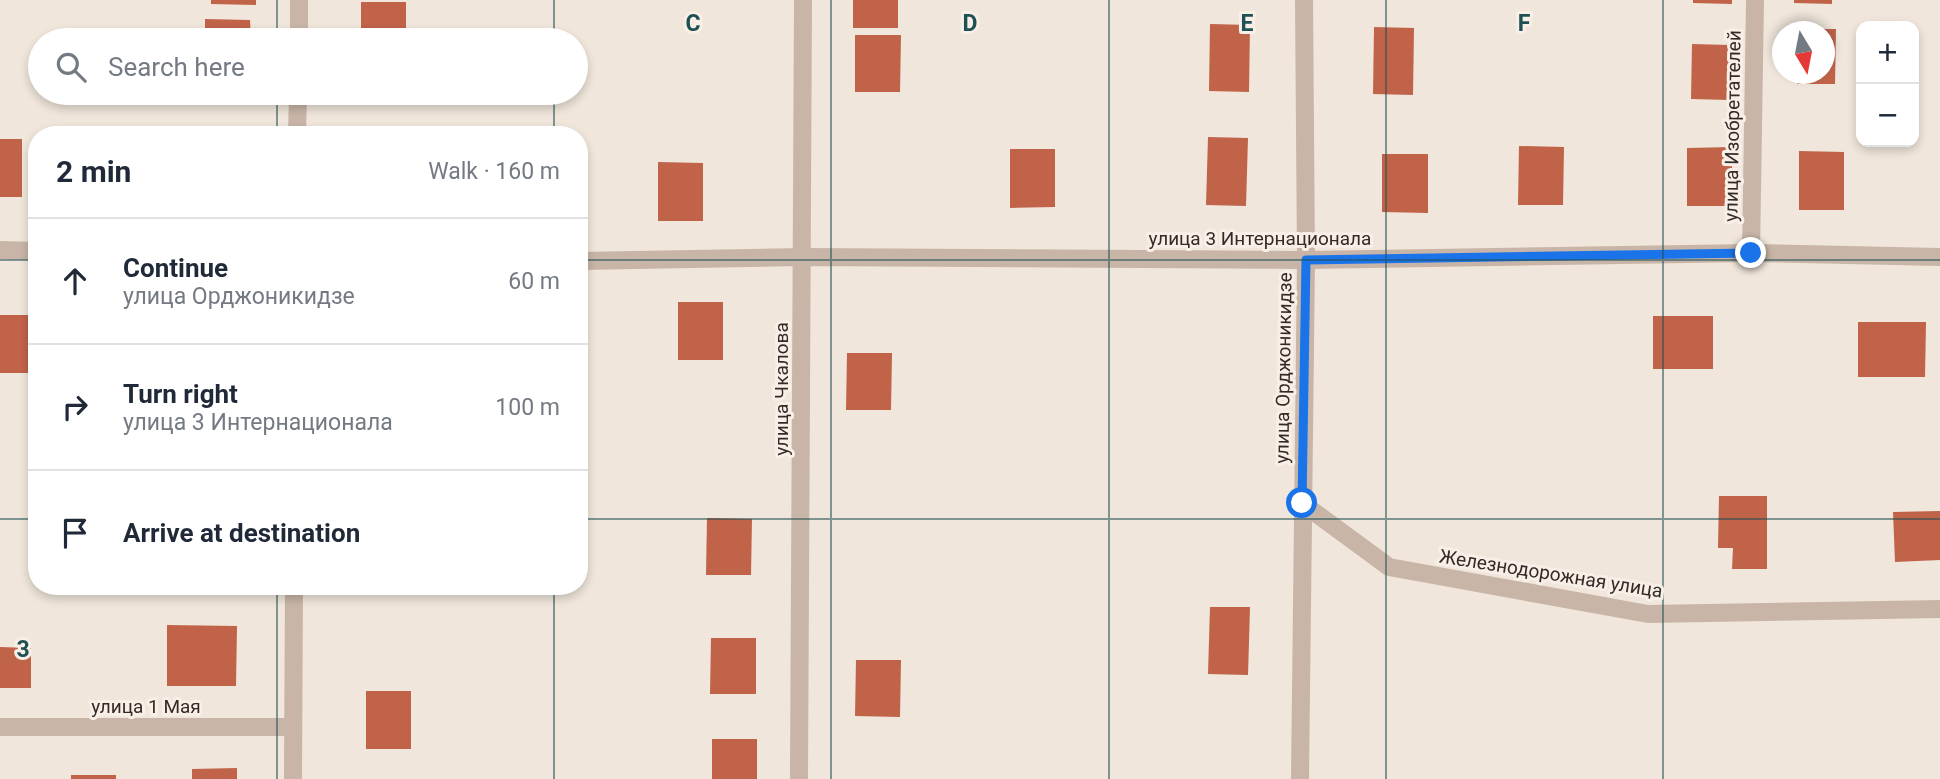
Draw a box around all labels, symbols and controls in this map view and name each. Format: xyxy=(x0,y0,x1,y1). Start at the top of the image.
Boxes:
text: C xyxy=(685,10,701,37)
text: D xyxy=(963,10,977,37)
text: E xyxy=(1241,10,1254,37)
text: F xyxy=(1518,10,1531,37)
north arrow xyxy=(1772,21,1835,84)
map controls xyxy=(1856,21,1919,147)
button: + xyxy=(1856,21,1919,84)
search box xyxy=(28,28,588,105)
street label: улица Изобретателей xyxy=(1719,30,1746,222)
icon: search xyxy=(52,48,90,86)
text: Search here xyxy=(108,52,245,82)
button: − xyxy=(1856,84,1919,147)
text: 2 min xyxy=(56,154,131,189)
text: Walk · 160 m xyxy=(428,158,560,185)
street label: улица 3 Интернационала xyxy=(1149,227,1371,250)
route end xyxy=(1735,237,1766,268)
text: Continue xyxy=(123,253,228,283)
icon: ahead xyxy=(56,262,94,300)
text: 60 m xyxy=(508,268,560,295)
street label: улица Орджоникидзе xyxy=(1270,272,1297,464)
text: улица Орджоникидзе xyxy=(123,283,355,310)
street label: улица Чкалова xyxy=(770,322,793,456)
text: Turn right xyxy=(123,379,238,409)
icon: right xyxy=(56,388,94,426)
text: 100 m xyxy=(495,394,560,421)
text: улица 3 Интернационала xyxy=(123,409,393,436)
route start xyxy=(1286,487,1317,518)
icon: arrive xyxy=(56,514,94,552)
text: Arrive at destination xyxy=(123,518,360,548)
street label: Железнодорожная улица xyxy=(1438,544,1664,603)
text: 3 xyxy=(16,636,30,663)
street label: улица 1 Мая xyxy=(91,695,201,718)

